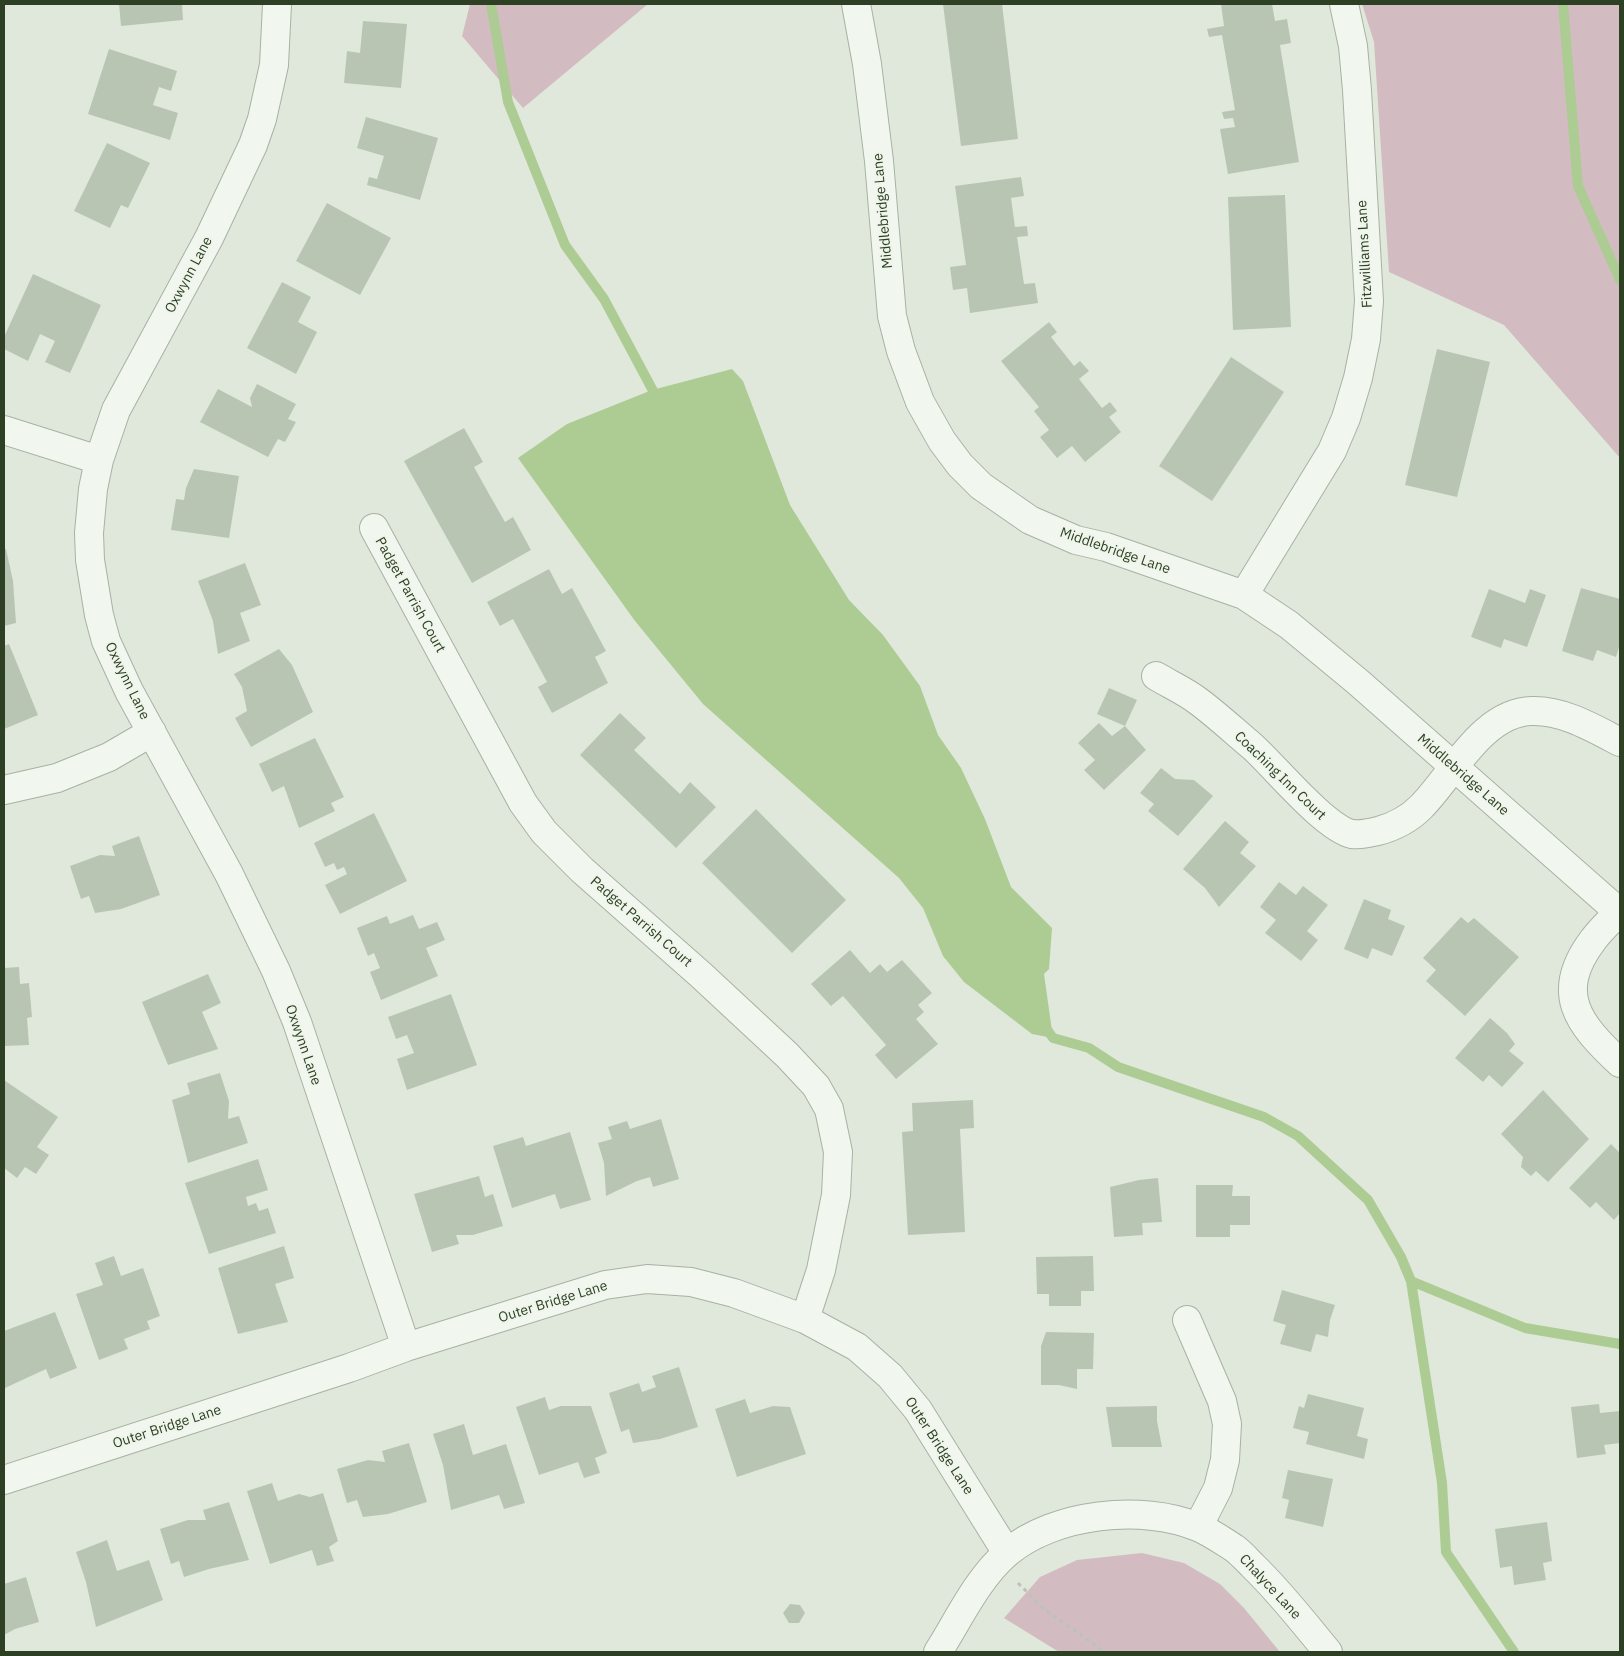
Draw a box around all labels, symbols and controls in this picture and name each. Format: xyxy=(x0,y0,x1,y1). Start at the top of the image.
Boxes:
street label: Middlebridge Lane xyxy=(870,153,896,269)
street label: Fitzwilliams Lane xyxy=(1354,200,1376,308)
street label: Oxwynn Lane xyxy=(162,234,216,316)
street label: Middlebridge Lane xyxy=(1057,524,1173,578)
street label: Padget Parrish Court xyxy=(371,534,449,656)
street label: Oxwynn Lane xyxy=(101,640,153,722)
street label: Coaching Inn Court xyxy=(1231,728,1329,824)
street label: Middlebridge Lane xyxy=(1414,731,1512,819)
street label: Padget Parrish Court xyxy=(587,873,695,971)
street label: Oxwynn Lane xyxy=(281,1003,325,1087)
street label: Outer Bridge Lane xyxy=(496,1277,610,1327)
street label: Outer Bridge Lane xyxy=(901,1394,977,1498)
street label: Outer Bridge Lane xyxy=(111,1402,223,1452)
street label: Chalyce Lane xyxy=(1236,1551,1304,1623)

